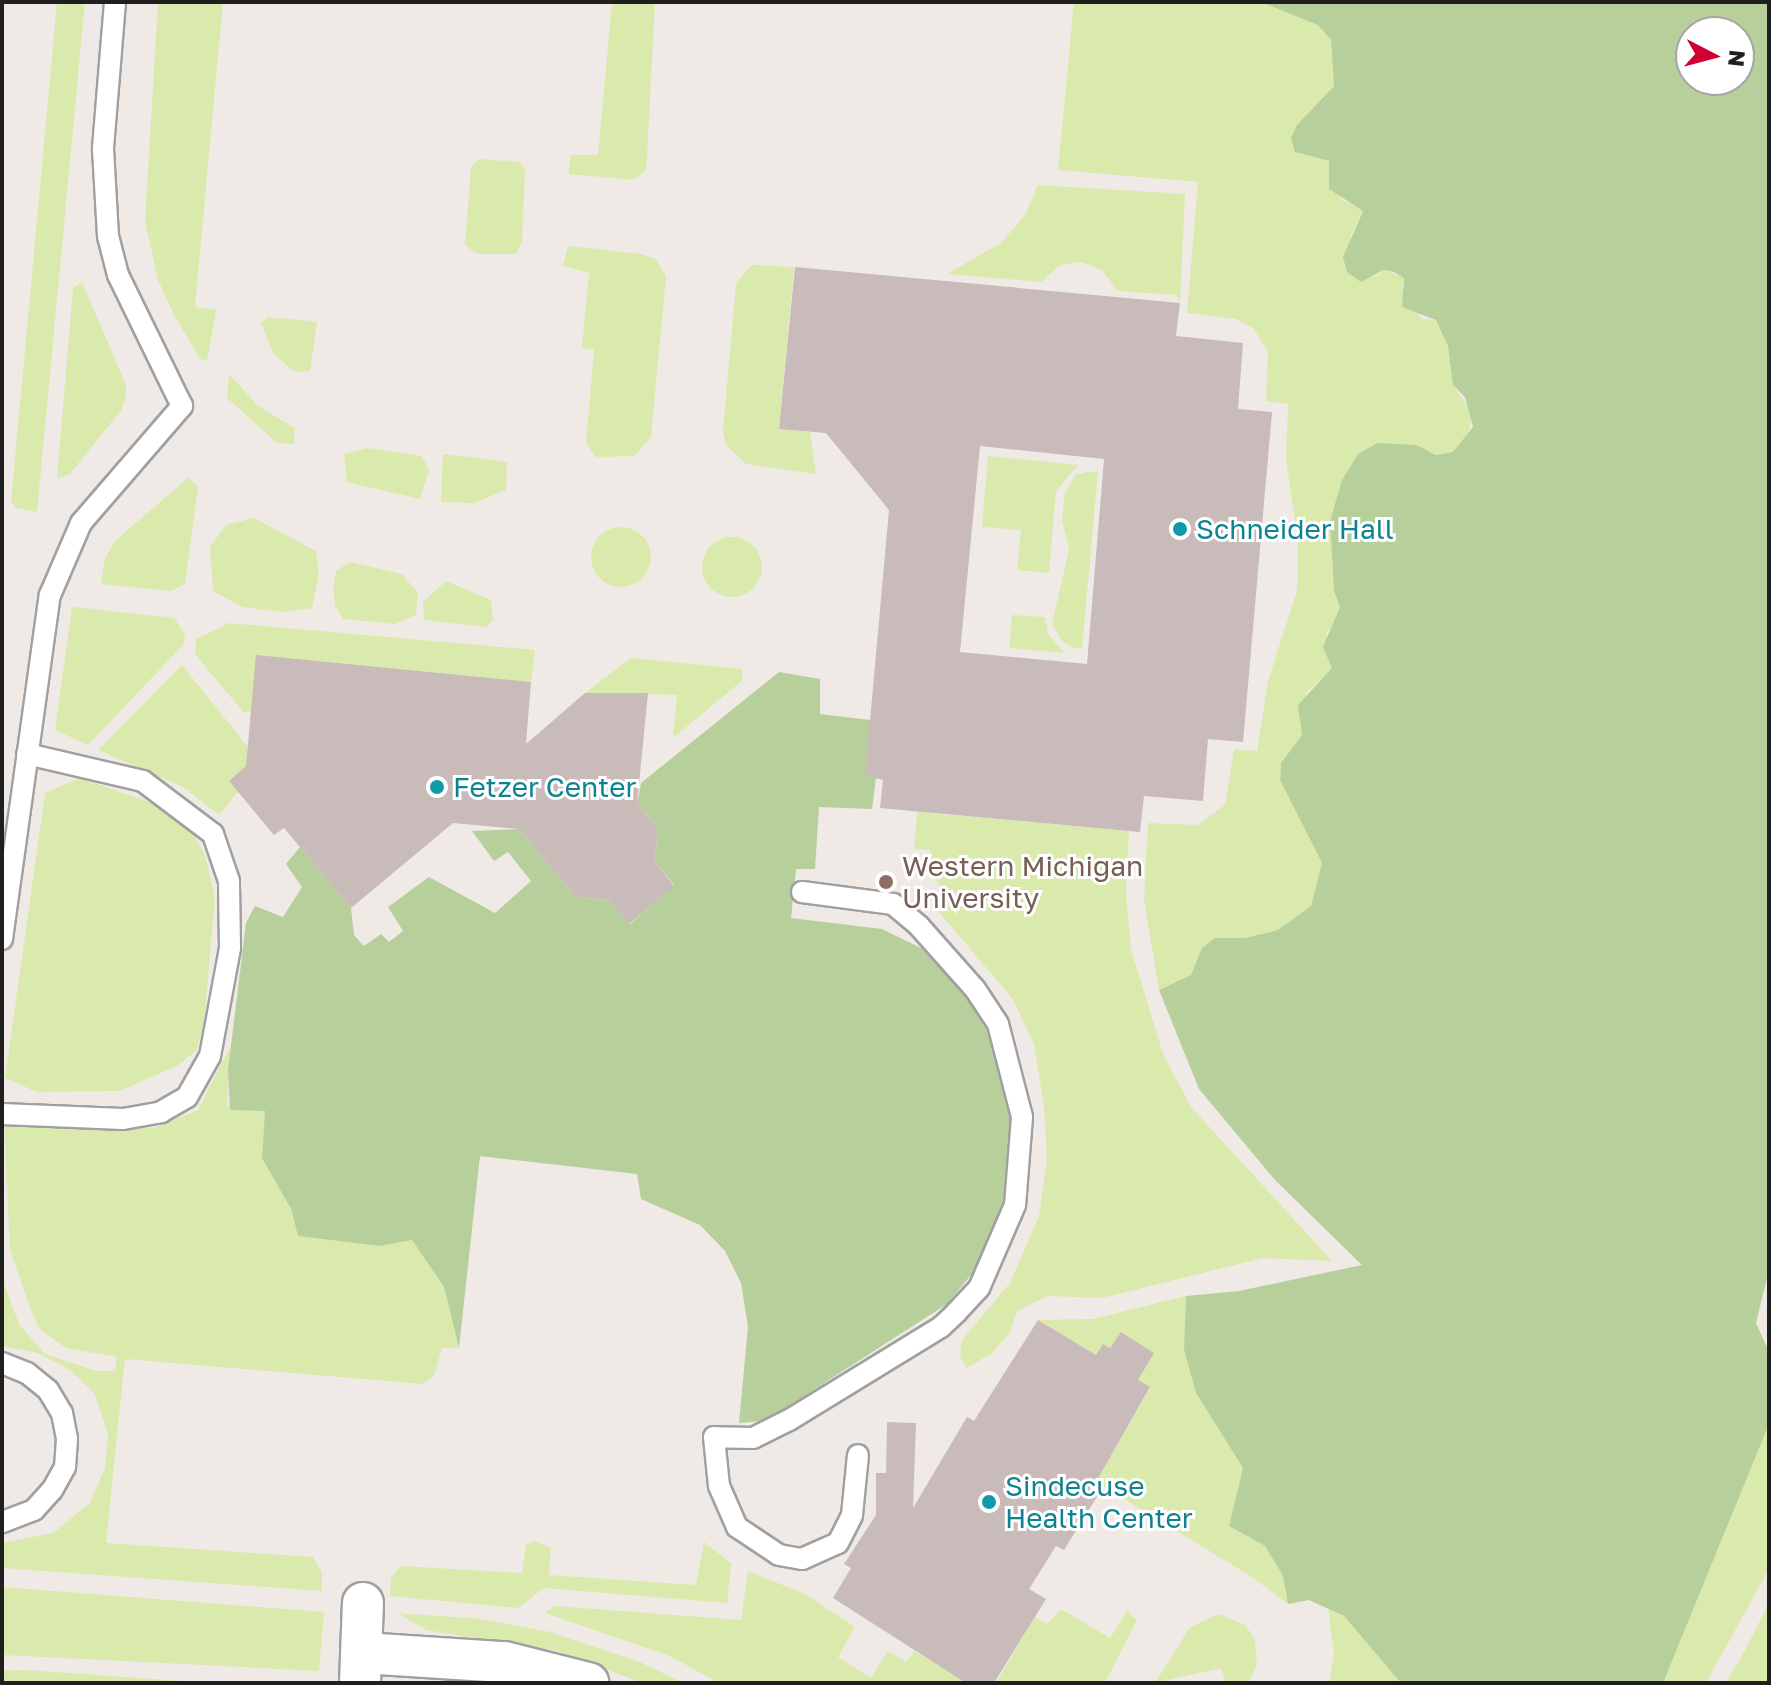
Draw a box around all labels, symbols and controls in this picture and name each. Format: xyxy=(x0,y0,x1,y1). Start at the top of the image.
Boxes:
north arrow xyxy=(1675,16,1755,96)
text: N xyxy=(1723,49,1752,68)
place label: Schneider Hall xyxy=(1196,512,1394,546)
marker: Schneider Hall xyxy=(1171,520,1189,538)
place label: Fetzer Center xyxy=(453,770,636,804)
marker: Fetzer Center xyxy=(428,778,446,796)
place label: Western Michigan University xyxy=(902,849,1143,915)
marker: Western Michigan University xyxy=(877,873,895,891)
place label: Sindecuse Health Center xyxy=(1005,1469,1193,1535)
marker: Sindecuse Health Center xyxy=(980,1493,998,1511)

